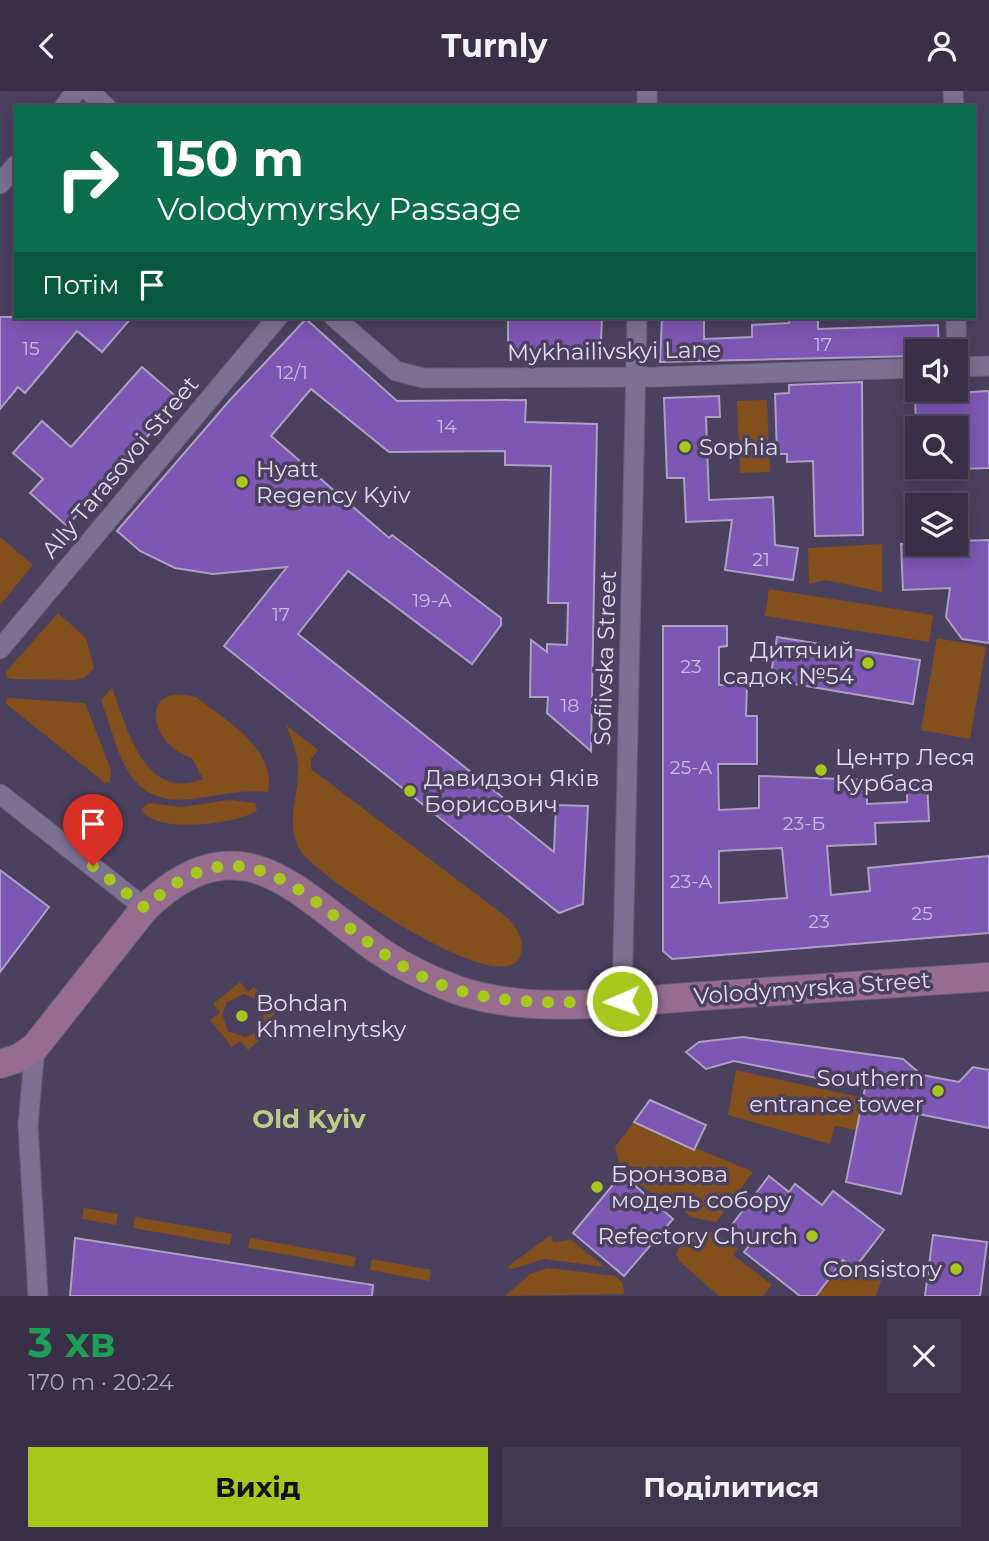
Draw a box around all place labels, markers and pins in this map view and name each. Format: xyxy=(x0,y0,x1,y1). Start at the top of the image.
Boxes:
place label: Sophia xyxy=(699,433,778,461)
marker: Sophia xyxy=(677,439,693,455)
place label: Hyatt Regency Kyiv xyxy=(256,455,411,509)
marker: Hyatt Regency Kyiv xyxy=(234,474,250,490)
place label: Дитячий садок №54 xyxy=(723,636,854,690)
marker: Дитячий садок №54 xyxy=(860,655,876,671)
place label: Центр Леся Курбаса xyxy=(835,743,975,797)
marker: Центр Леся Курбаса xyxy=(813,762,829,778)
place label: Давидзон Яків Борисович xyxy=(424,764,599,818)
marker: Давидзон Яків Борисович xyxy=(402,783,418,799)
pin xyxy=(63,794,123,866)
place label: Bohdan Khmelnytsky xyxy=(256,989,407,1043)
marker: Bohdan Khmelnytsky xyxy=(234,1008,250,1024)
place label: Southern entrance tower xyxy=(749,1064,924,1118)
marker: Southern entrance tower xyxy=(930,1083,946,1099)
place label: Бронзова модель собору xyxy=(611,1160,792,1214)
marker: Бронзова модель собору xyxy=(589,1179,605,1195)
place label: Refectory Church xyxy=(597,1222,798,1250)
marker: Refectory Church xyxy=(804,1228,820,1244)
place label: Consistory xyxy=(823,1255,943,1283)
marker: Consistory xyxy=(948,1261,964,1277)

